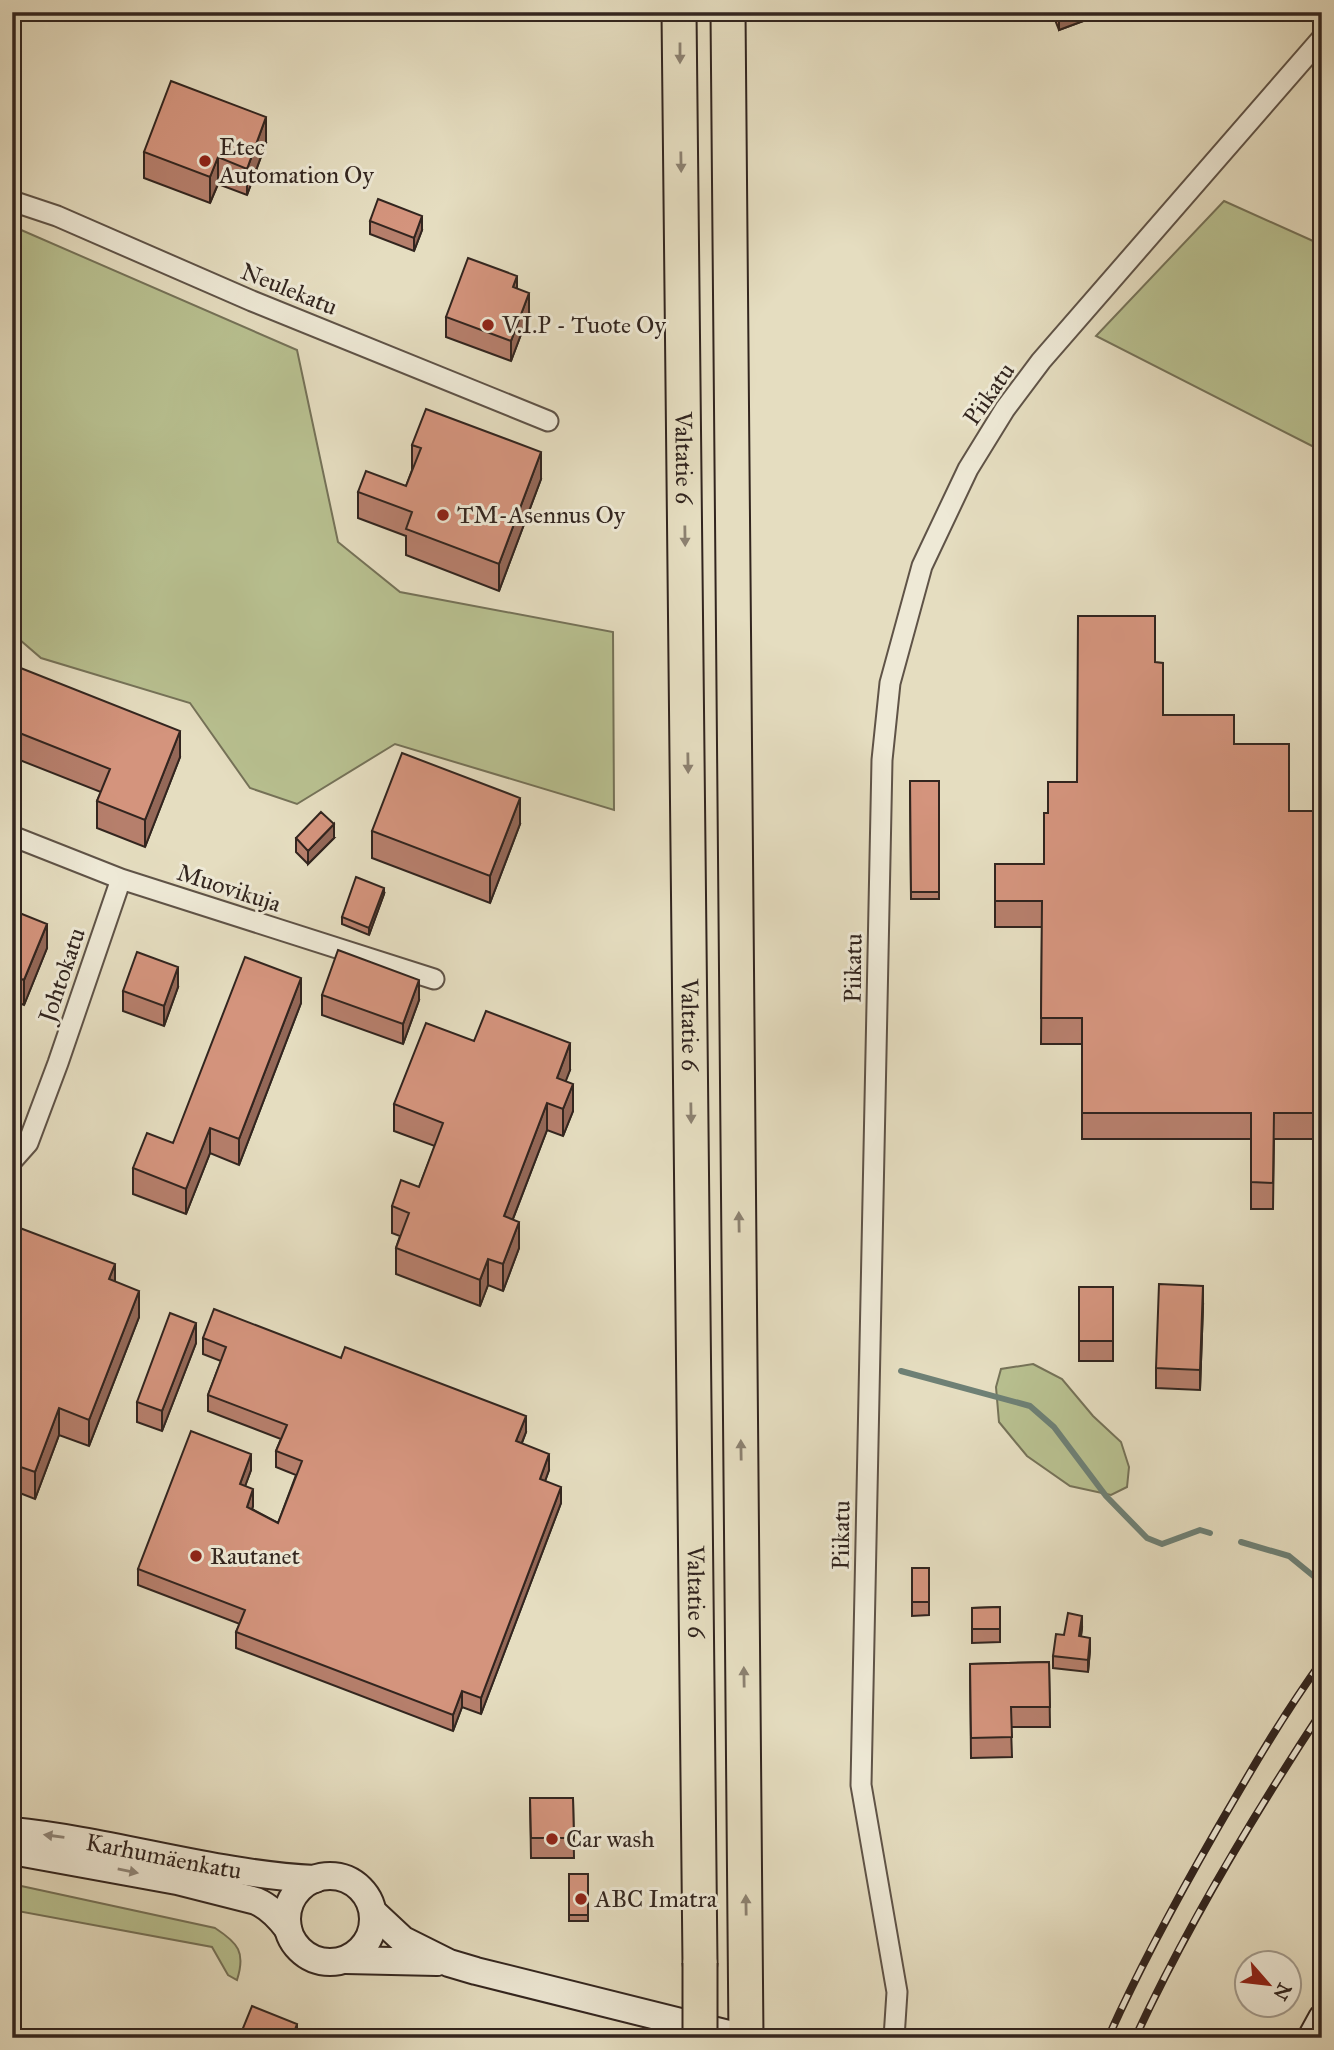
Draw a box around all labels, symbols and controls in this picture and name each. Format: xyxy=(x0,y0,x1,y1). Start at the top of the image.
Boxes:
one-way arrow xyxy=(674,42,686,64)
place label: Etec Automation Oy xyxy=(218,132,374,190)
one-way arrow xyxy=(675,151,687,173)
marker: Etec Automation Oy xyxy=(197,153,213,169)
street label: Neulekatu xyxy=(236,256,342,322)
place label: V.I.P - Tuote Oy xyxy=(501,310,666,340)
marker: V.I.P - Tuote Oy xyxy=(480,317,496,333)
street label: Piikatu xyxy=(957,357,1021,431)
street label: Valtatie 6 xyxy=(668,411,699,505)
place label: TM-Asennus Oy xyxy=(457,500,626,530)
marker: TM-Asennus Oy xyxy=(435,507,451,523)
one-way arrow xyxy=(680,525,691,547)
one-way arrow xyxy=(682,753,694,775)
street label: Muovikuja xyxy=(173,857,286,919)
street label: Johtokatu xyxy=(31,924,92,1029)
street label: Piikatu xyxy=(837,933,869,1003)
street label: Valtatie 6 xyxy=(674,978,705,1072)
one-way arrow xyxy=(685,1103,697,1125)
one-way arrow xyxy=(733,1211,745,1233)
one-way arrow xyxy=(736,1438,747,1460)
street label: Piikatu xyxy=(825,1500,857,1570)
place label: Rautanet xyxy=(210,1541,300,1571)
street label: Valtatie 6 xyxy=(680,1544,712,1639)
marker: Rautanet xyxy=(188,1548,204,1564)
one-way arrow xyxy=(738,1666,750,1688)
place label: Car wash xyxy=(566,1824,655,1854)
street label: Karhumäenkatu xyxy=(84,1827,244,1886)
one-way arrow xyxy=(43,1831,65,1842)
marker: Car wash xyxy=(544,1831,560,1847)
one-way arrow xyxy=(117,1865,139,1876)
place label: ABC Imatra xyxy=(594,1884,718,1914)
marker: ABC Imatra xyxy=(573,1891,589,1907)
one-way arrow xyxy=(740,1893,752,1915)
north arrow xyxy=(1232,1948,1302,2018)
text: N xyxy=(1269,1979,1297,2004)

